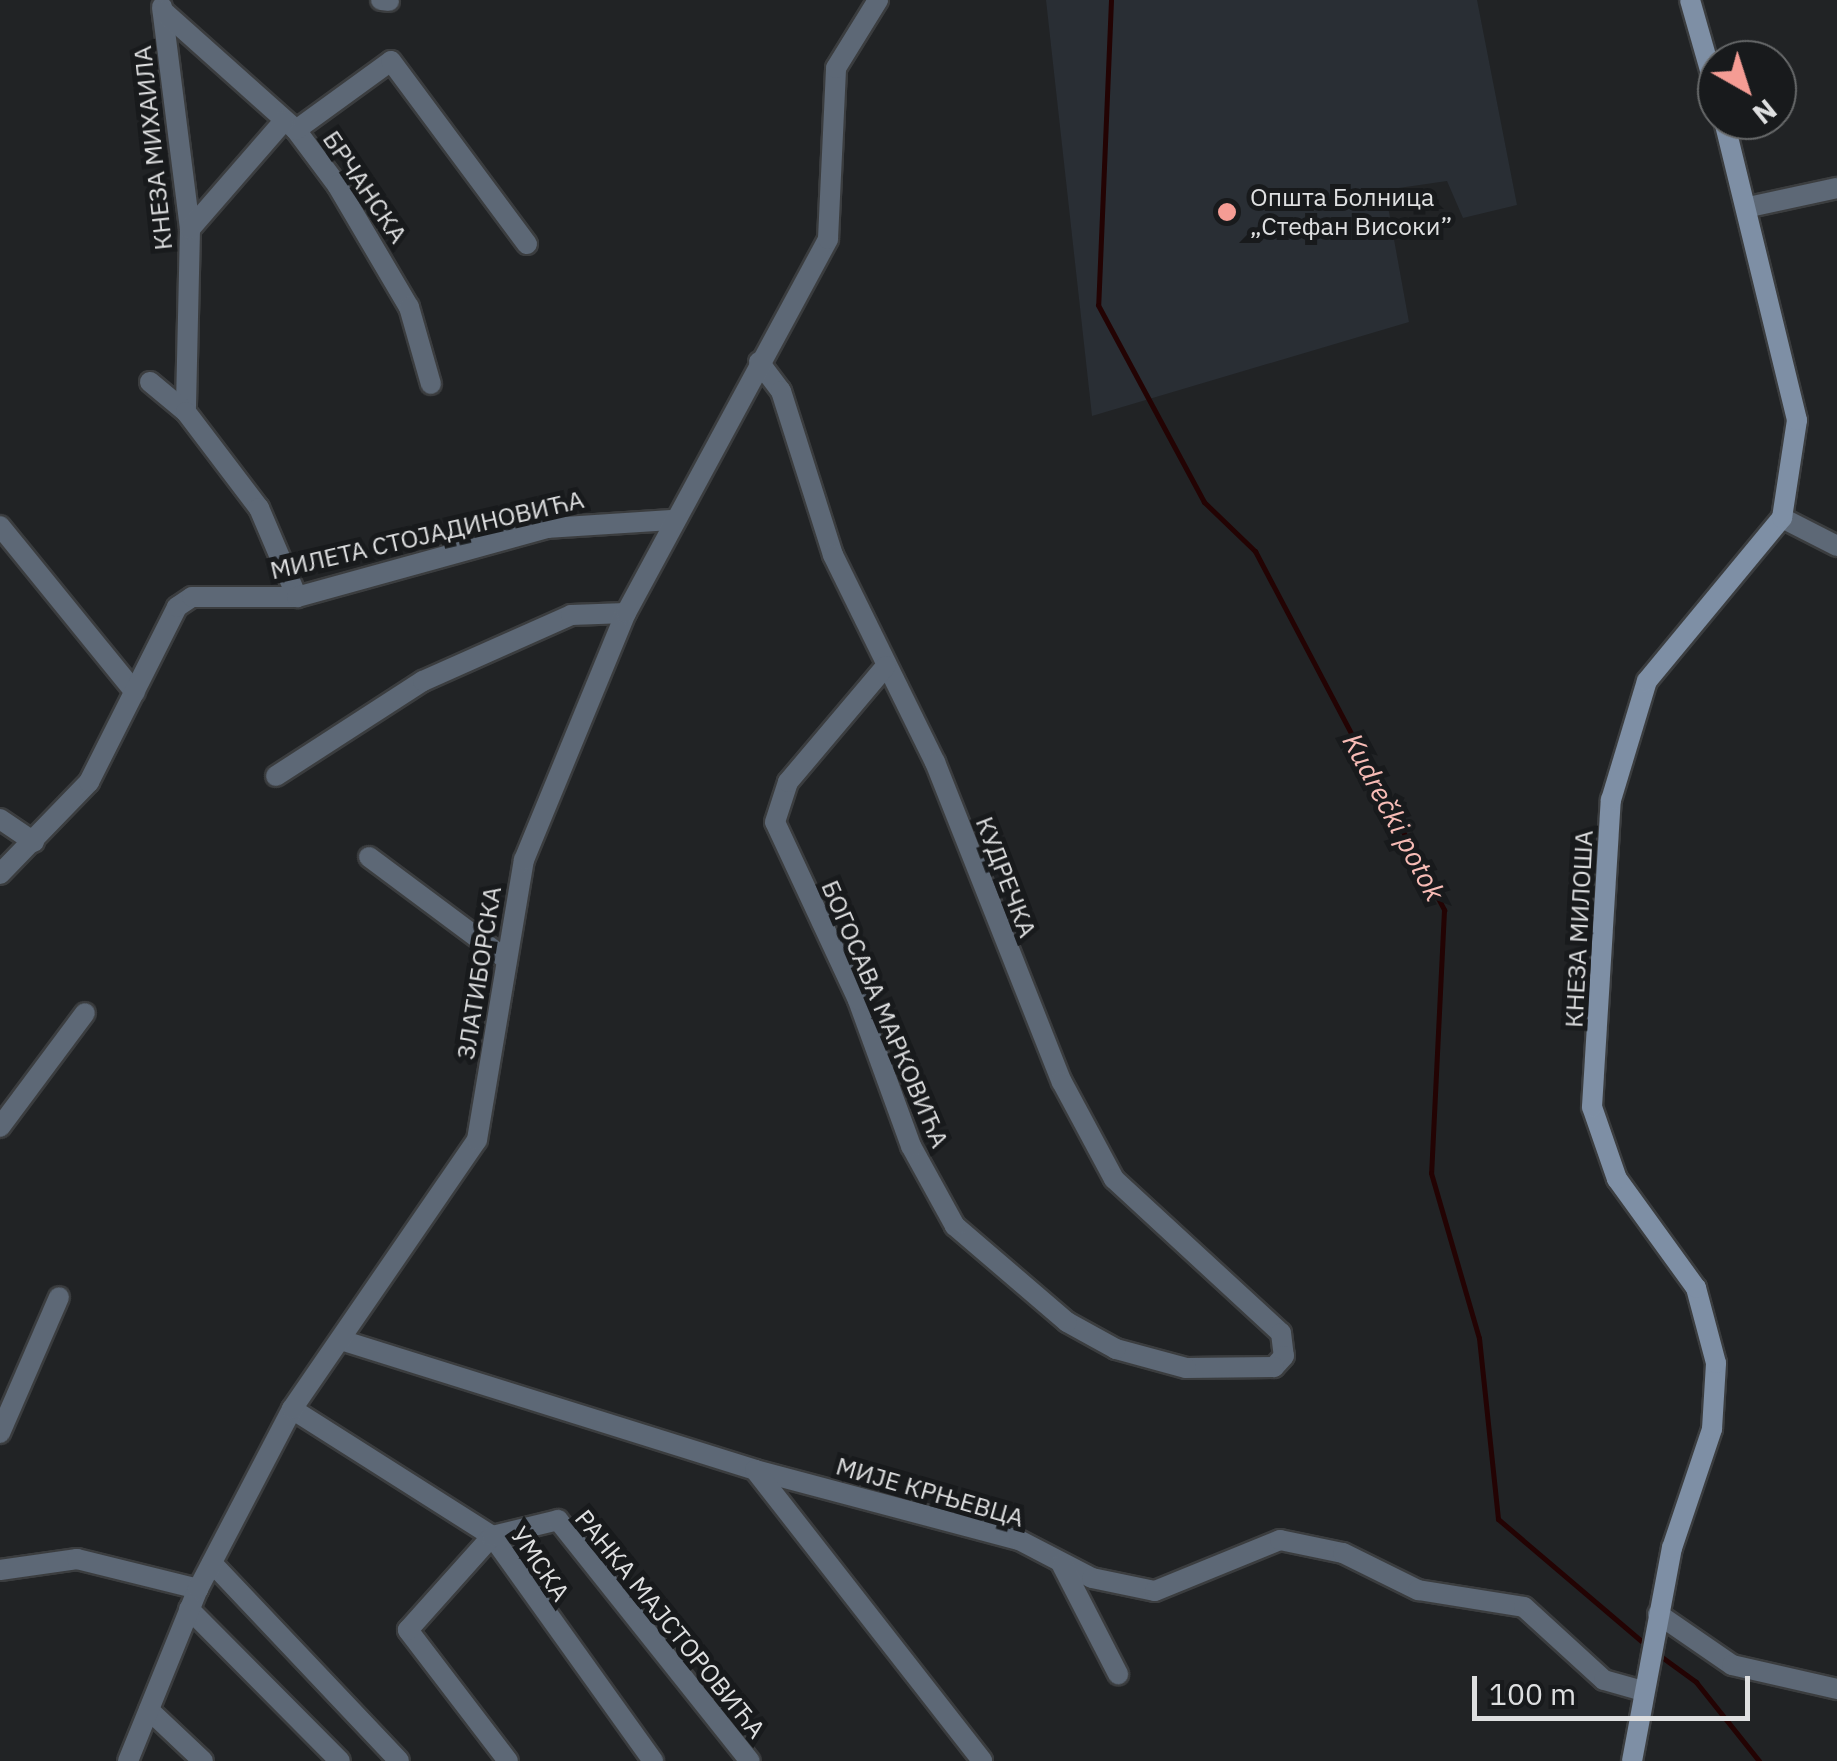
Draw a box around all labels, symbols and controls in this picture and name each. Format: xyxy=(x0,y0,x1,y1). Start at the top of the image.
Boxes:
north arrow xyxy=(1697,40,1797,140)
street label: КНЕЗА МИХАИЛА xyxy=(127,44,179,252)
text: N xyxy=(1745,91,1784,133)
street label: БРЧАНСКА xyxy=(316,125,414,249)
place label: Општа Болница „Стефан Високи” xyxy=(1250,183,1452,242)
marker: Општа Болница „Стефан Високи” xyxy=(1214,199,1240,225)
street label: МИЛЕТА СТОЈАДИНОВИЋА xyxy=(267,484,587,586)
water label: Kudrečki potok xyxy=(1336,727,1452,907)
street label: КУДРЕЧКА xyxy=(969,812,1043,942)
street label: КНЕЗА МИЛОША xyxy=(1559,830,1599,1028)
street label: БОГОСАВА МАРКОВИЋА xyxy=(815,876,955,1152)
street label: ЗЛАТИБОРСКА xyxy=(451,884,507,1062)
street label: МИЈЕ КРЊЕВЦА xyxy=(833,1451,1027,1533)
street label: РАНКА МАЈСТОРОВИЋА xyxy=(569,1504,771,1744)
street label: УМСКА xyxy=(504,1521,576,1607)
scale bar xyxy=(1477,1656,1754,1718)
text: 100 m xyxy=(1489,1674,1576,1713)

